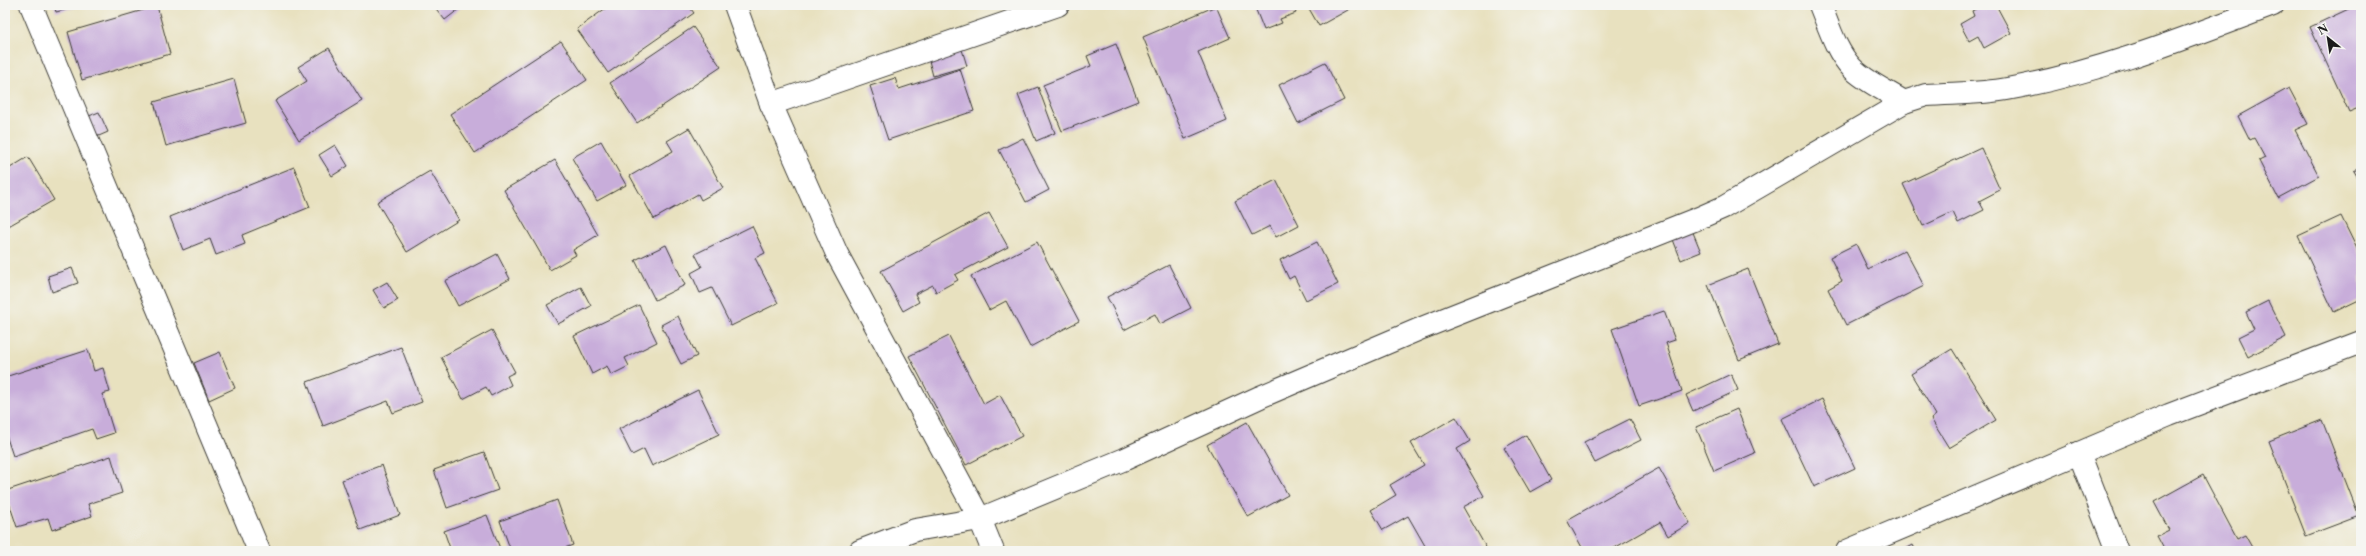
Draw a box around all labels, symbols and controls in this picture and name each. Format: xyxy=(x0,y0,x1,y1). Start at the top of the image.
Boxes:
north arrow xyxy=(2308,18,2348,58)
text: N xyxy=(2315,21,2331,38)

